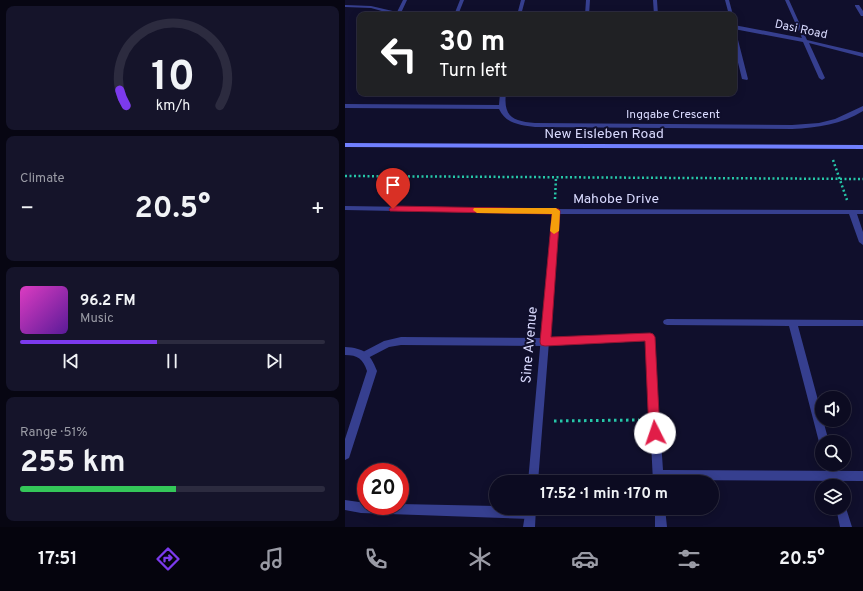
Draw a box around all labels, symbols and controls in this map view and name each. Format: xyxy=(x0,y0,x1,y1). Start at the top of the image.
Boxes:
street label: Dasi Road xyxy=(773,17,829,43)
text: 30 m xyxy=(439,25,505,61)
icon: left xyxy=(373,28,425,80)
text: 10 xyxy=(151,52,194,105)
text: Turn left xyxy=(439,60,507,83)
text: km/h xyxy=(155,97,190,115)
street label: Ingqabe Crescent xyxy=(626,107,720,123)
street label: New Eisleben Road xyxy=(544,126,664,143)
pin xyxy=(376,168,410,209)
text: Climate xyxy=(20,171,65,187)
icon: arrive xyxy=(382,174,404,196)
text: 20.5° xyxy=(134,191,211,228)
street label: Mahobe Drive xyxy=(573,191,659,208)
text: − xyxy=(20,196,34,223)
text: + xyxy=(311,196,325,223)
text: 96.2 FM xyxy=(80,292,136,311)
street label: Sine Avenue xyxy=(518,306,542,384)
text: Music xyxy=(80,311,114,327)
icon: previous xyxy=(60,350,82,372)
icon: pause xyxy=(161,350,183,372)
icon: next xyxy=(263,350,285,372)
map controls xyxy=(815,391,851,515)
button: sound xyxy=(815,391,851,427)
position arrow xyxy=(634,412,676,454)
text: Range · 51% xyxy=(20,425,88,441)
button: search xyxy=(815,435,851,471)
text: 255 km xyxy=(20,445,126,482)
speed limit sign: 20 xyxy=(357,463,409,515)
button: layers xyxy=(815,479,851,515)
text: 17:52 · 1 min · 170 m xyxy=(540,485,668,504)
icon: directions xyxy=(154,545,182,573)
icon: music xyxy=(258,545,286,573)
icon: phone xyxy=(362,545,390,573)
icon: climate xyxy=(466,545,494,573)
icon: car xyxy=(571,545,599,573)
icon: filters xyxy=(675,545,703,573)
text: 17:51 xyxy=(38,548,78,571)
text: 20.5° xyxy=(779,548,825,571)

